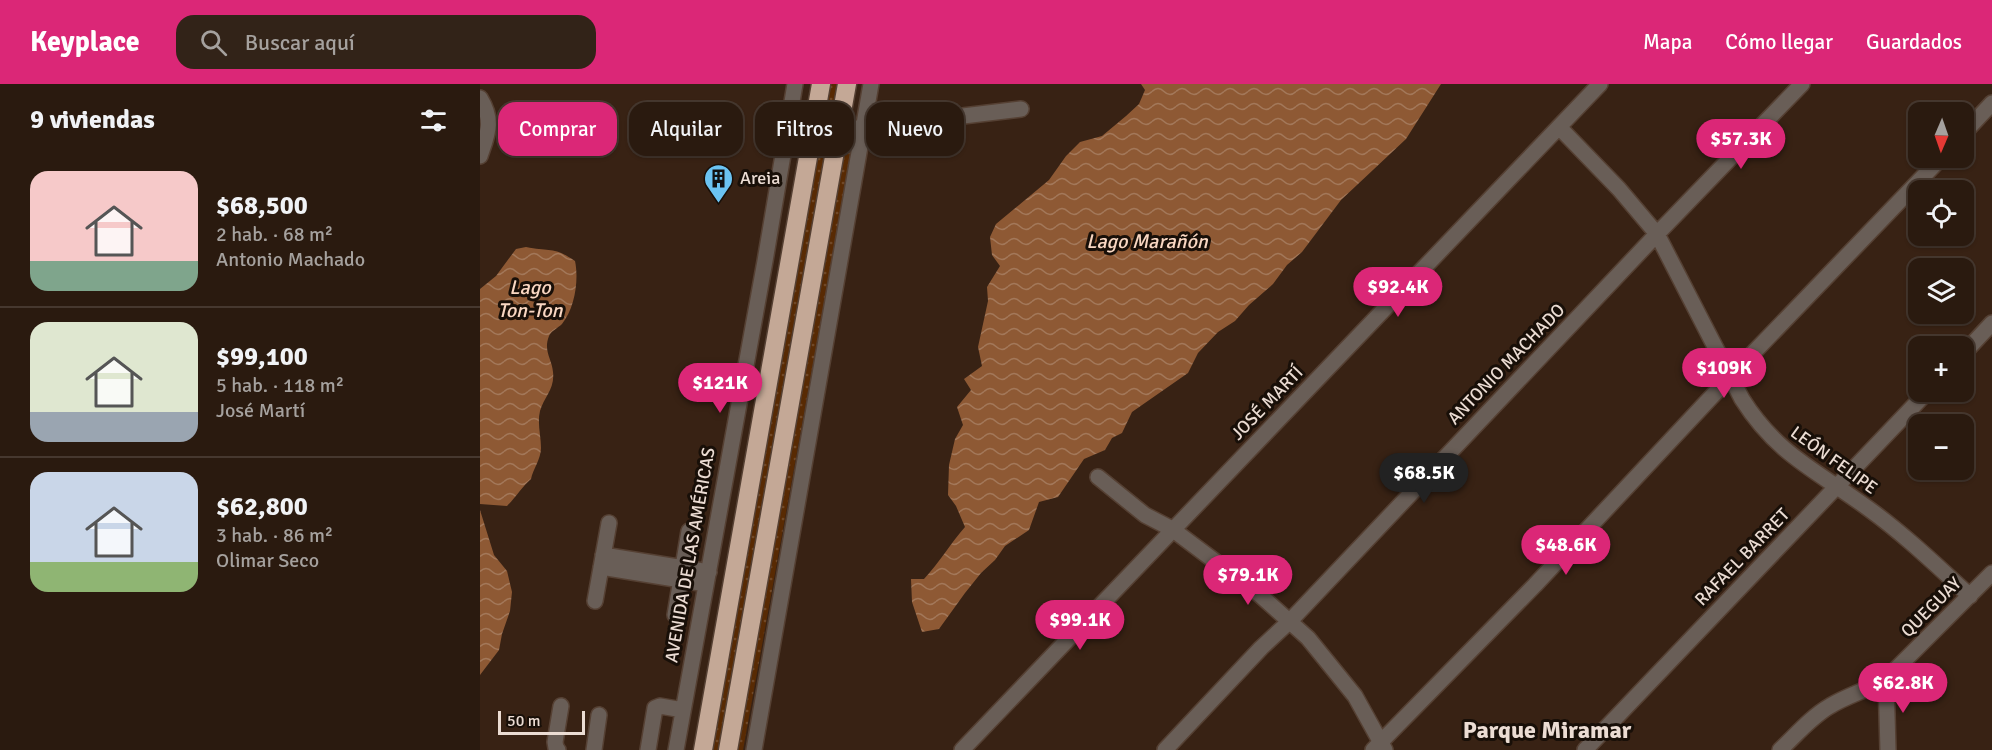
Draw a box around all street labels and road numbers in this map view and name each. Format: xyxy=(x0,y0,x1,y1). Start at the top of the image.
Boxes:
street label: ANTONIO MACHADO xyxy=(1443,299,1569,429)
street label: JOSÉ MARTÍ xyxy=(1226,361,1308,445)
street label: LEÓN FELIPE xyxy=(1786,421,1882,499)
street label: AVENIDA DE LAS AMÉRICAS xyxy=(660,446,720,664)
street label: RAFAEL BARRET xyxy=(1690,504,1794,610)
street label: QUEGUAY xyxy=(1896,572,1966,642)

